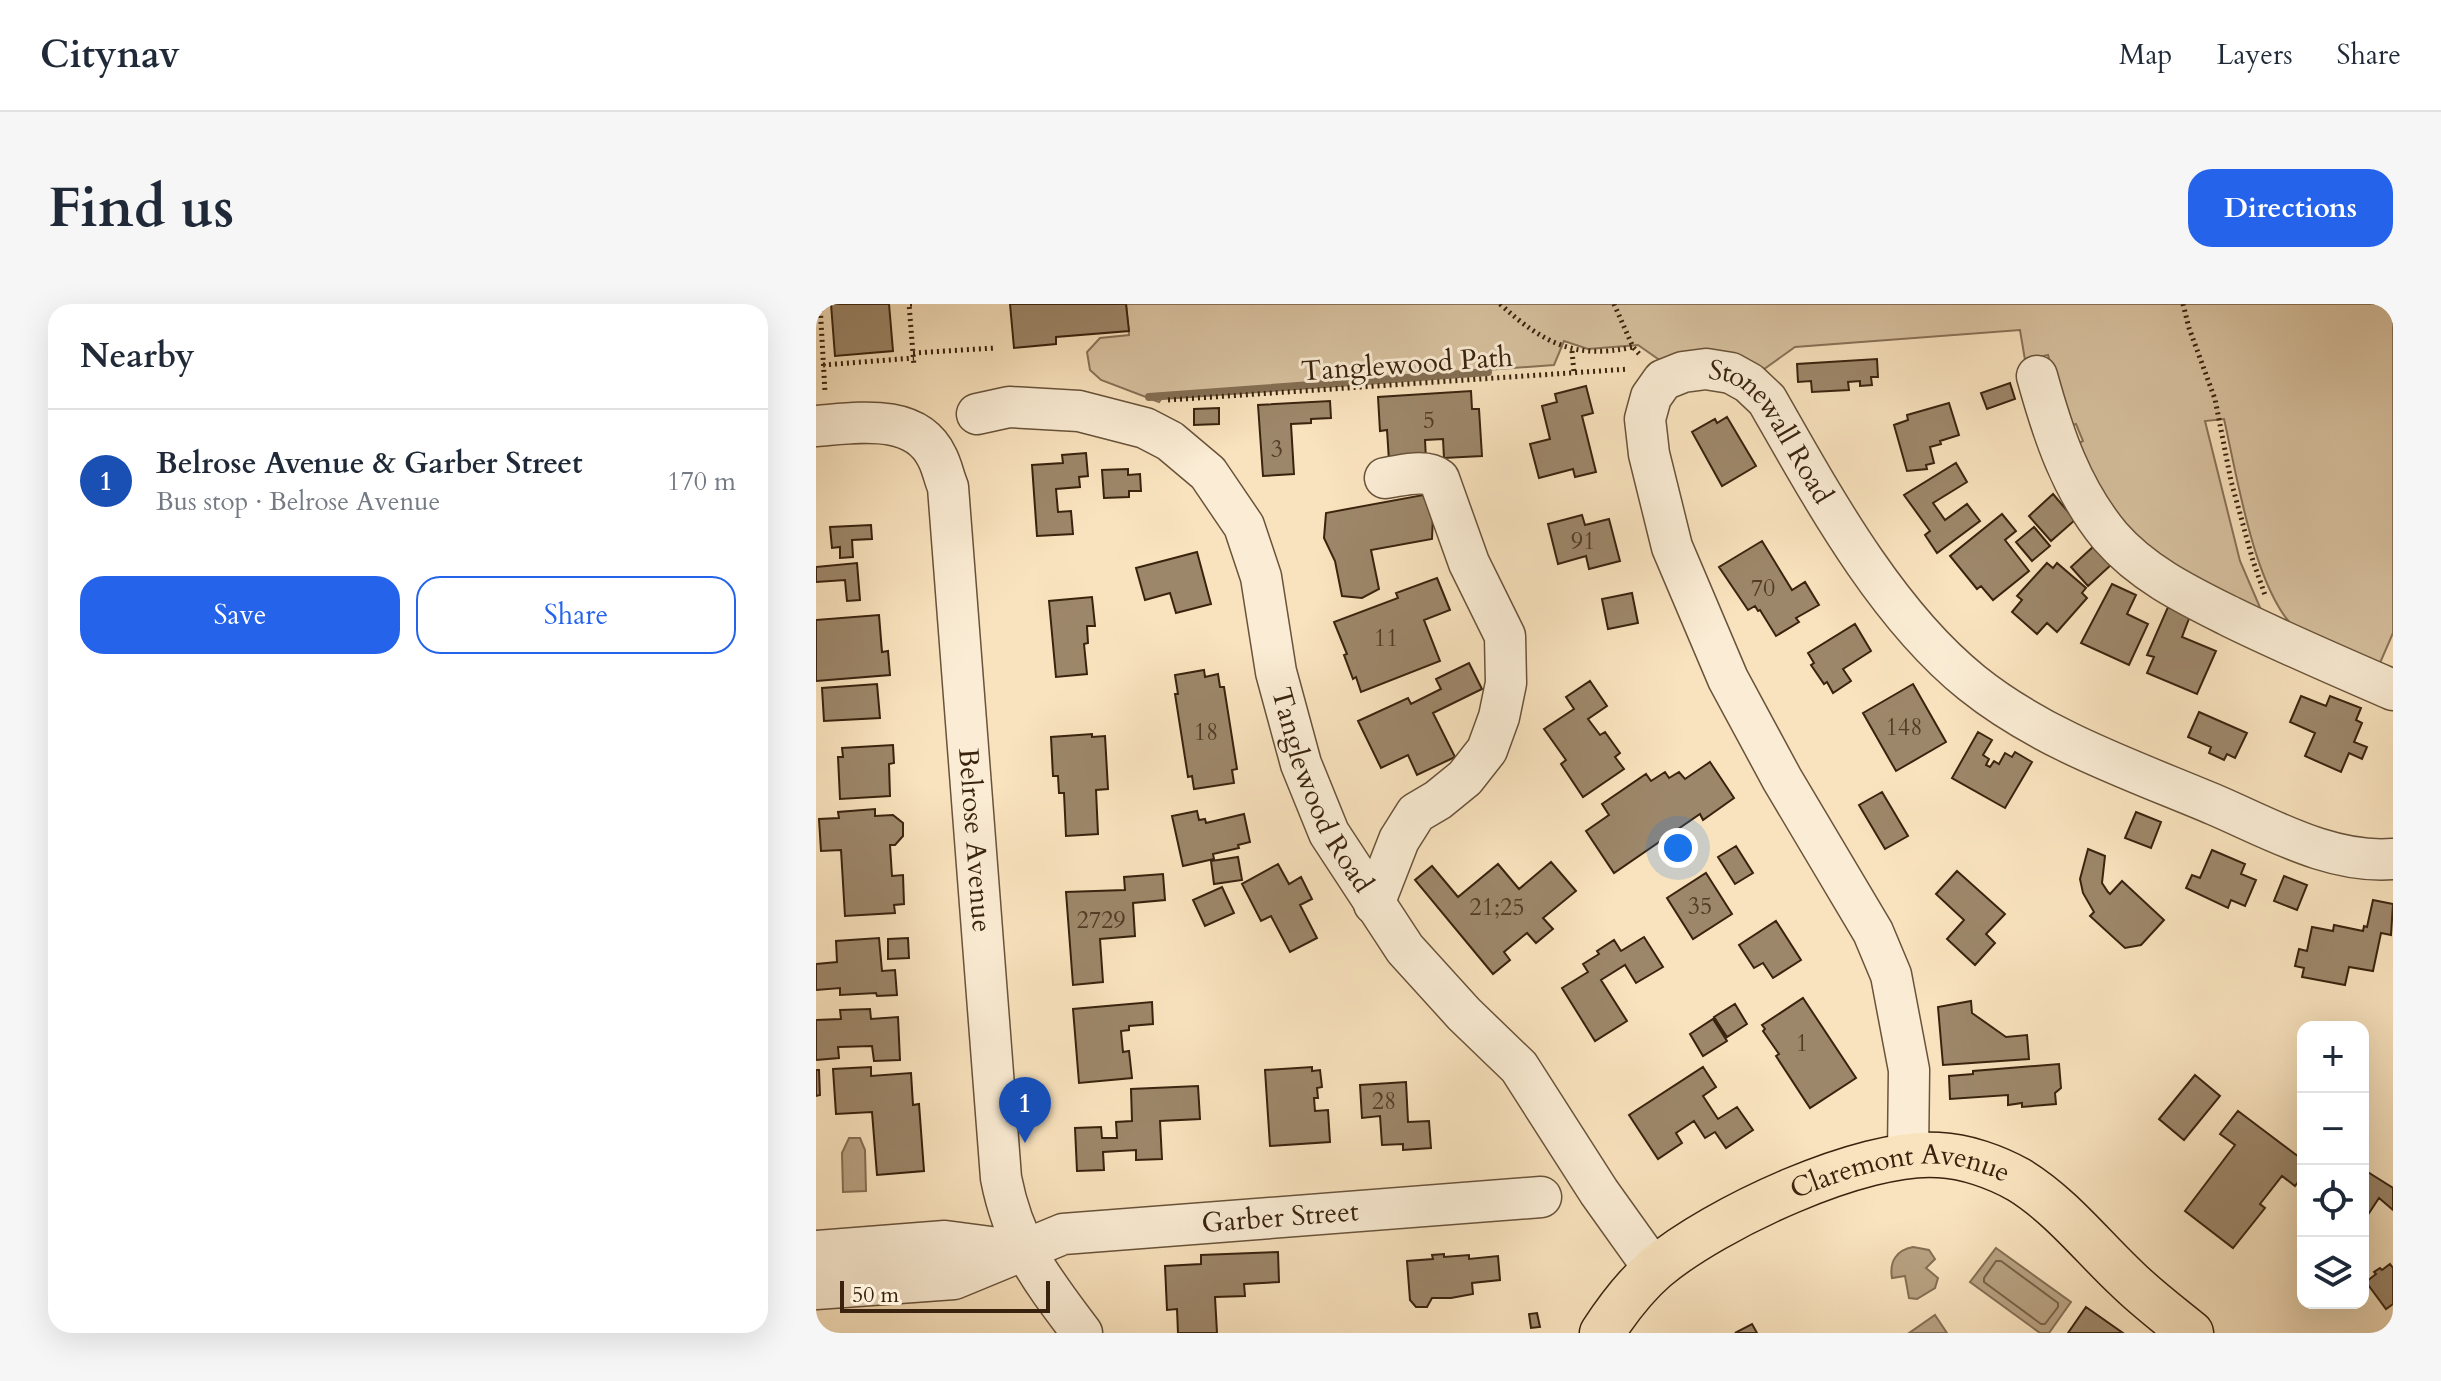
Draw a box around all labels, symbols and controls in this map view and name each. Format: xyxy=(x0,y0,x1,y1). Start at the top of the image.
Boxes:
text: Citynav xyxy=(40,29,180,81)
text: Map xyxy=(2119,36,2172,74)
text: Layers xyxy=(2216,36,2293,74)
text: Share xyxy=(2337,36,2401,74)
button: Directions xyxy=(2188,169,2393,247)
text: Find us xyxy=(48,171,234,246)
text: Nearby xyxy=(80,333,195,379)
street label: Tanglewood Path xyxy=(1300,338,1514,390)
street label: Stonewall Road xyxy=(1706,351,1842,511)
house number: 5 xyxy=(1423,404,1435,437)
house number: 3 xyxy=(1271,433,1283,466)
text: Belrose Avenue & Garber Street xyxy=(156,443,583,484)
text: 1 xyxy=(99,464,113,499)
text: 170 m xyxy=(667,464,736,499)
text: Bus stop · Belrose Avenue xyxy=(156,484,440,519)
house number: 91 xyxy=(1571,525,1595,558)
house number: 70 xyxy=(1751,572,1775,605)
button: Save xyxy=(80,576,400,654)
button: Share xyxy=(416,576,736,654)
house number: 11 xyxy=(1374,622,1398,655)
street label: Tanglewood Road xyxy=(1262,683,1382,900)
house number: 148 xyxy=(1886,711,1922,744)
house number: 18 xyxy=(1194,716,1218,749)
street label: Belrose Avenue xyxy=(949,747,1001,934)
your location xyxy=(1658,828,1698,868)
house number: 35 xyxy=(1688,890,1712,923)
house number: 21;25 xyxy=(1469,891,1525,924)
house number: 2729 xyxy=(1076,904,1126,937)
map controls xyxy=(2297,1021,2369,1309)
button: + xyxy=(2297,1021,2369,1093)
house number: 1 xyxy=(1796,1027,1808,1060)
pin: 1 xyxy=(999,1077,1051,1143)
house number: 28 xyxy=(1372,1085,1396,1118)
button: − xyxy=(2297,1093,2369,1165)
street label: Claremont Avenue xyxy=(1784,1136,2016,1208)
button: locate xyxy=(2297,1165,2369,1237)
street label: Garber Street xyxy=(1200,1192,1360,1242)
button: layers xyxy=(2297,1237,2369,1309)
scale bar xyxy=(840,1277,1050,1313)
text: 50 m xyxy=(852,1280,899,1310)

